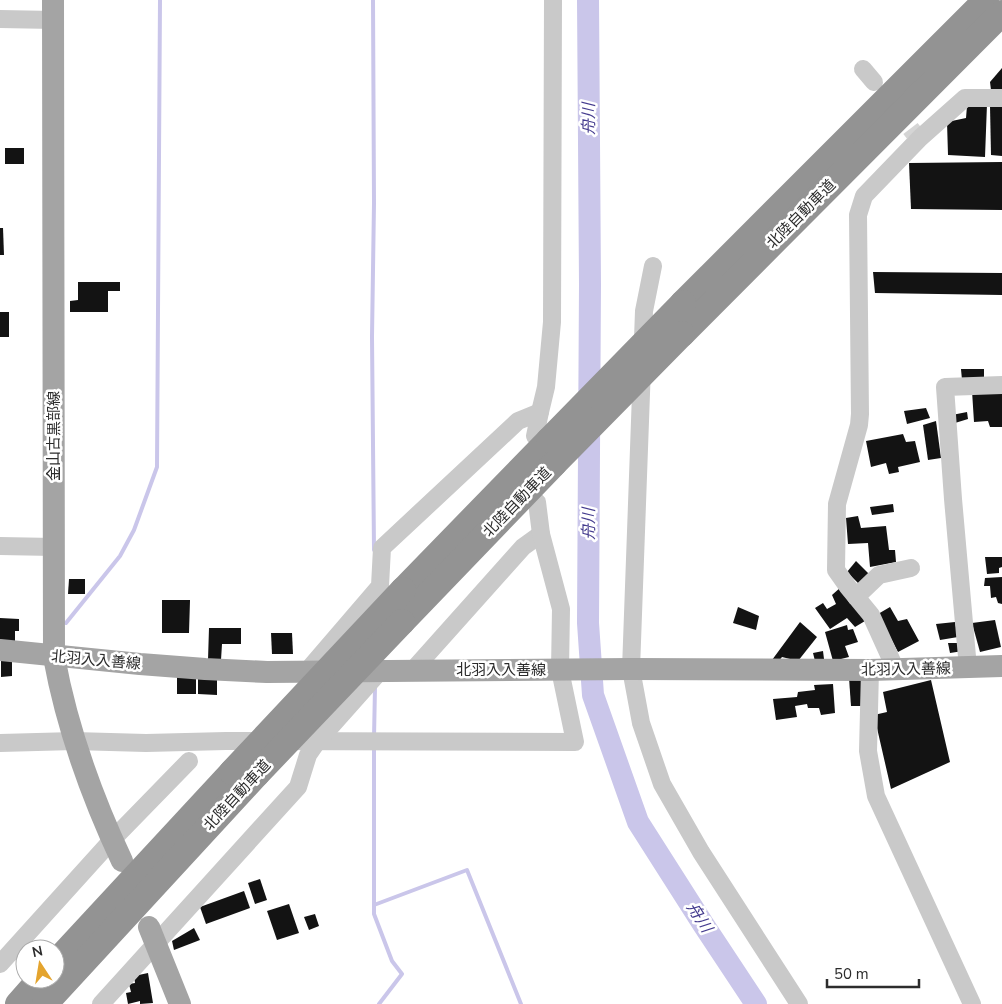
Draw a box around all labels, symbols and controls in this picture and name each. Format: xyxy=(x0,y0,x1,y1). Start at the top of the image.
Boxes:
water label: 舟川 xyxy=(578,101,600,135)
street label: 北陸自動車道 xyxy=(762,175,840,253)
street label: 金山古黒部線 xyxy=(44,391,64,481)
street label: 北陸自動車道 xyxy=(479,463,555,541)
water label: 舟川 xyxy=(578,506,600,540)
street label: 北羽入入善線 xyxy=(50,646,142,674)
street label: 北羽入入善線 xyxy=(861,658,951,680)
street label: 北羽入入善線 xyxy=(456,660,546,680)
street label: 北陸自動車道 xyxy=(199,755,275,835)
water label: 舟川 xyxy=(681,898,718,939)
north arrow xyxy=(15,939,65,989)
text: N xyxy=(30,941,45,962)
scale bar xyxy=(827,956,920,988)
text: 50 m xyxy=(834,964,869,984)

